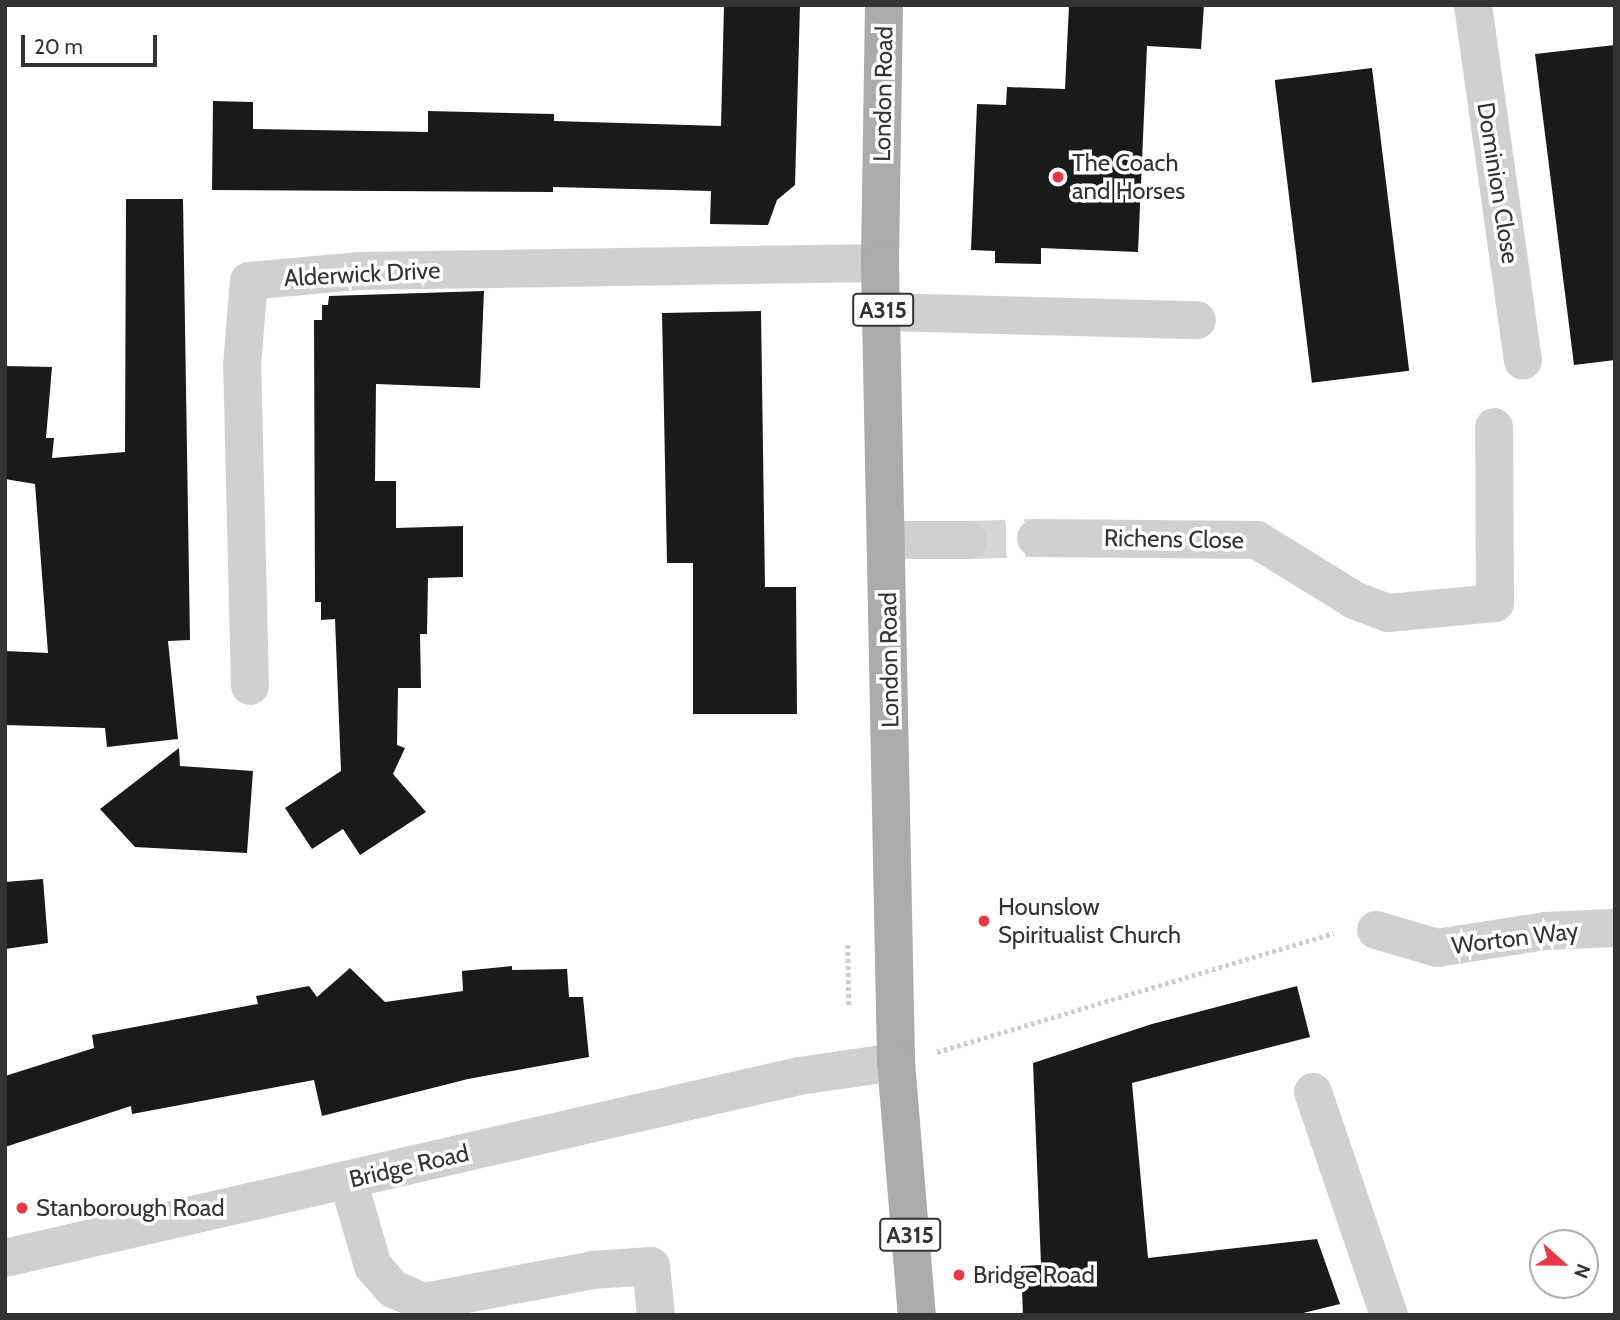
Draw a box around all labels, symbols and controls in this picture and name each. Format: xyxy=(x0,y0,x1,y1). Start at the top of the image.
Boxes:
scale bar xyxy=(24,21,161,65)
street label: London Road xyxy=(867,26,899,162)
text: 20 m xyxy=(34,34,83,59)
street label: Dominion Close xyxy=(1471,100,1525,266)
place label: The Coach and Horses xyxy=(1072,149,1185,205)
marker: The Coach and Horses xyxy=(1050,169,1066,185)
street label: Alderwick Drive xyxy=(283,256,441,292)
road number: A315 xyxy=(852,290,914,330)
street label: Richens Close xyxy=(1104,523,1244,555)
street label: London Road xyxy=(873,592,905,728)
place label: Hounslow Spiritualist Church xyxy=(998,893,1181,949)
marker: Hounslow Spiritualist Church xyxy=(976,913,992,929)
street label: Worton Way xyxy=(1450,916,1580,960)
street label: Bridge Road xyxy=(346,1138,472,1194)
place label: Stanborough Road xyxy=(36,1194,225,1222)
marker: Stanborough Road xyxy=(14,1200,30,1216)
road number: A315 xyxy=(878,1216,942,1254)
north arrow xyxy=(1529,1229,1599,1299)
place label: Bridge Road xyxy=(973,1261,1095,1289)
text: N xyxy=(1569,1261,1595,1281)
marker: Bridge Road xyxy=(951,1267,967,1283)

